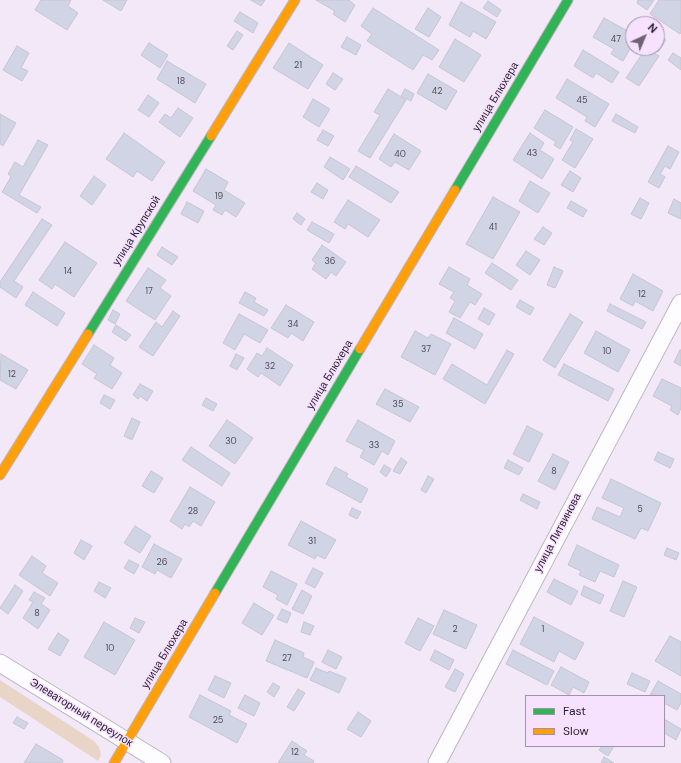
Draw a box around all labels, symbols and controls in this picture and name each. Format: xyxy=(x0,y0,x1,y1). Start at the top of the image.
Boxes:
north arrow xyxy=(625,16,665,56)
text: N xyxy=(645,20,660,36)
house number: 47 xyxy=(611,35,621,45)
street label: улица Блюхера xyxy=(470,60,522,134)
house number: 21 xyxy=(294,61,302,71)
house number: 18 xyxy=(177,77,185,87)
house number: 42 xyxy=(432,87,442,97)
house number: 45 xyxy=(577,96,587,106)
house number: 43 xyxy=(527,149,537,159)
house number: 40 xyxy=(394,150,406,160)
house number: 19 xyxy=(215,192,223,202)
street label: улица Крупской xyxy=(110,194,164,268)
house number: 41 xyxy=(489,223,497,233)
house number: 36 xyxy=(325,257,335,267)
house number: 14 xyxy=(64,267,72,277)
house number: 17 xyxy=(145,287,153,297)
house number: 12 xyxy=(638,290,646,300)
house number: 34 xyxy=(288,320,298,330)
street label: улица Блюхера xyxy=(304,338,356,412)
house number: 37 xyxy=(421,345,431,355)
house number: 10 xyxy=(603,347,611,357)
house number: 32 xyxy=(265,362,275,372)
house number: 12 xyxy=(8,370,16,380)
house number: 35 xyxy=(393,400,403,410)
house number: 30 xyxy=(225,437,237,447)
house number: 33 xyxy=(369,441,379,451)
house number: 8 xyxy=(551,467,557,477)
street label: улица Литвинова xyxy=(532,491,584,575)
house number: 5 xyxy=(637,505,643,515)
house number: 28 xyxy=(188,507,198,517)
house number: 31 xyxy=(308,537,316,547)
house number: 26 xyxy=(157,558,167,568)
house number: 8 xyxy=(34,609,40,619)
street label: улица Блюхера xyxy=(139,617,191,691)
house number: 2 xyxy=(452,625,458,635)
house number: 1 xyxy=(542,625,544,635)
house number: 10 xyxy=(106,644,114,654)
house number: 27 xyxy=(282,654,292,664)
street label: Элеваторный переулок xyxy=(27,676,135,750)
legend xyxy=(525,695,665,747)
text: Fast xyxy=(563,703,586,719)
house number: 25 xyxy=(213,716,223,726)
text: Slow xyxy=(563,723,589,739)
house number: 12 xyxy=(291,748,299,758)

